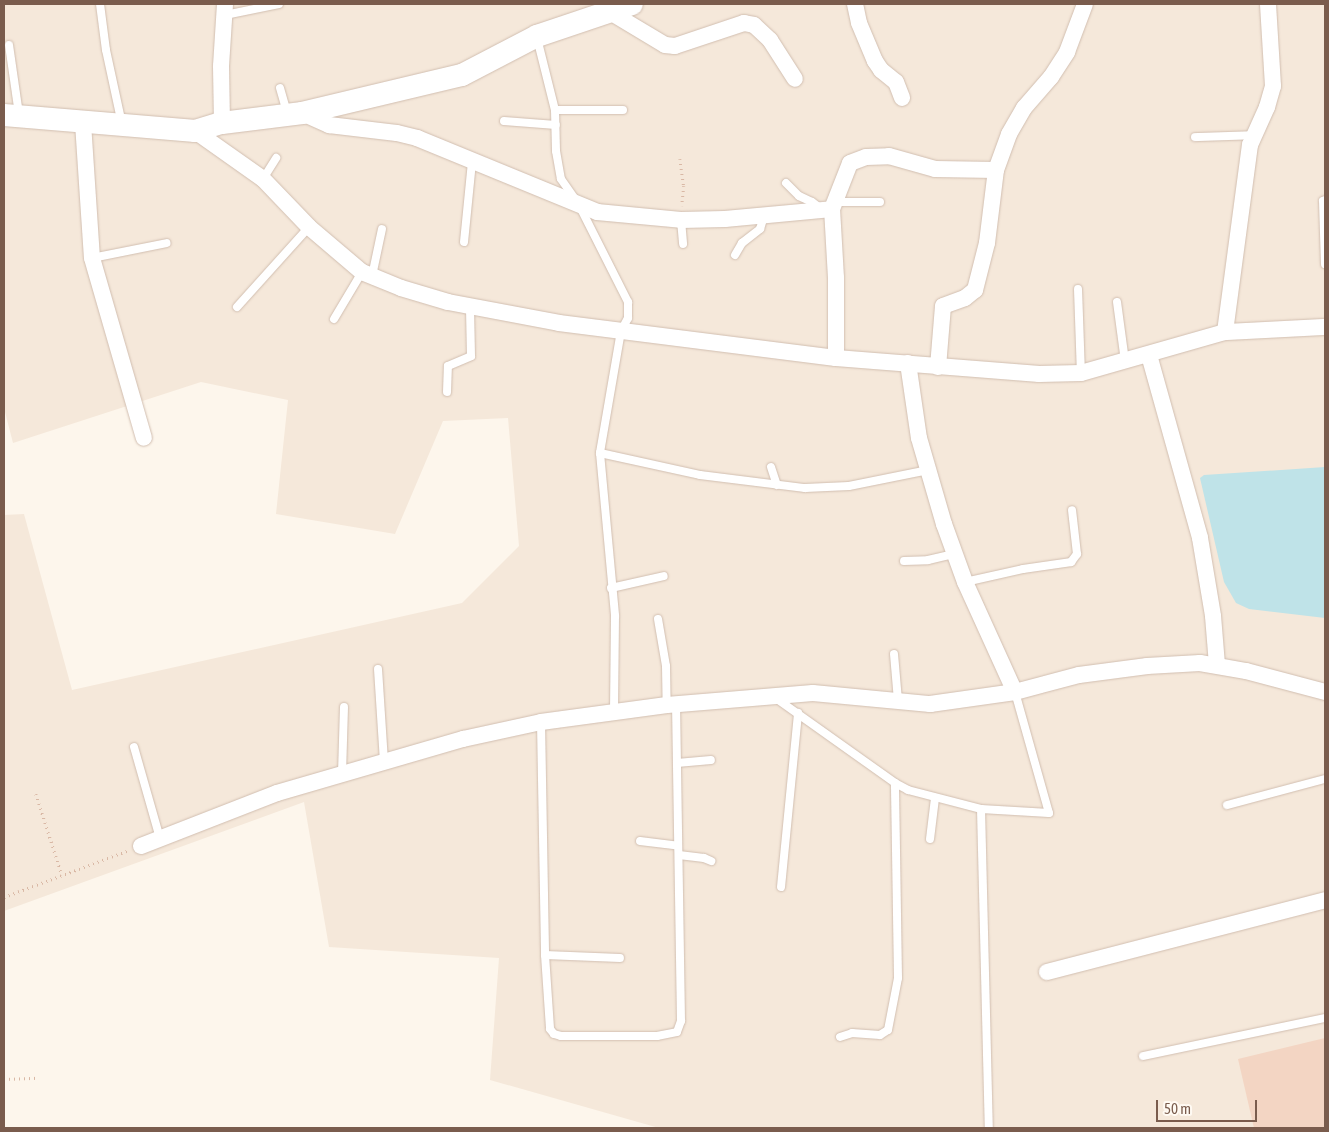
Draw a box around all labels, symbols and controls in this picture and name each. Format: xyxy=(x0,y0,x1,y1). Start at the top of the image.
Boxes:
scale bar xyxy=(1159,1090,1260,1122)
text: 50 m xyxy=(1164,1100,1191,1117)

